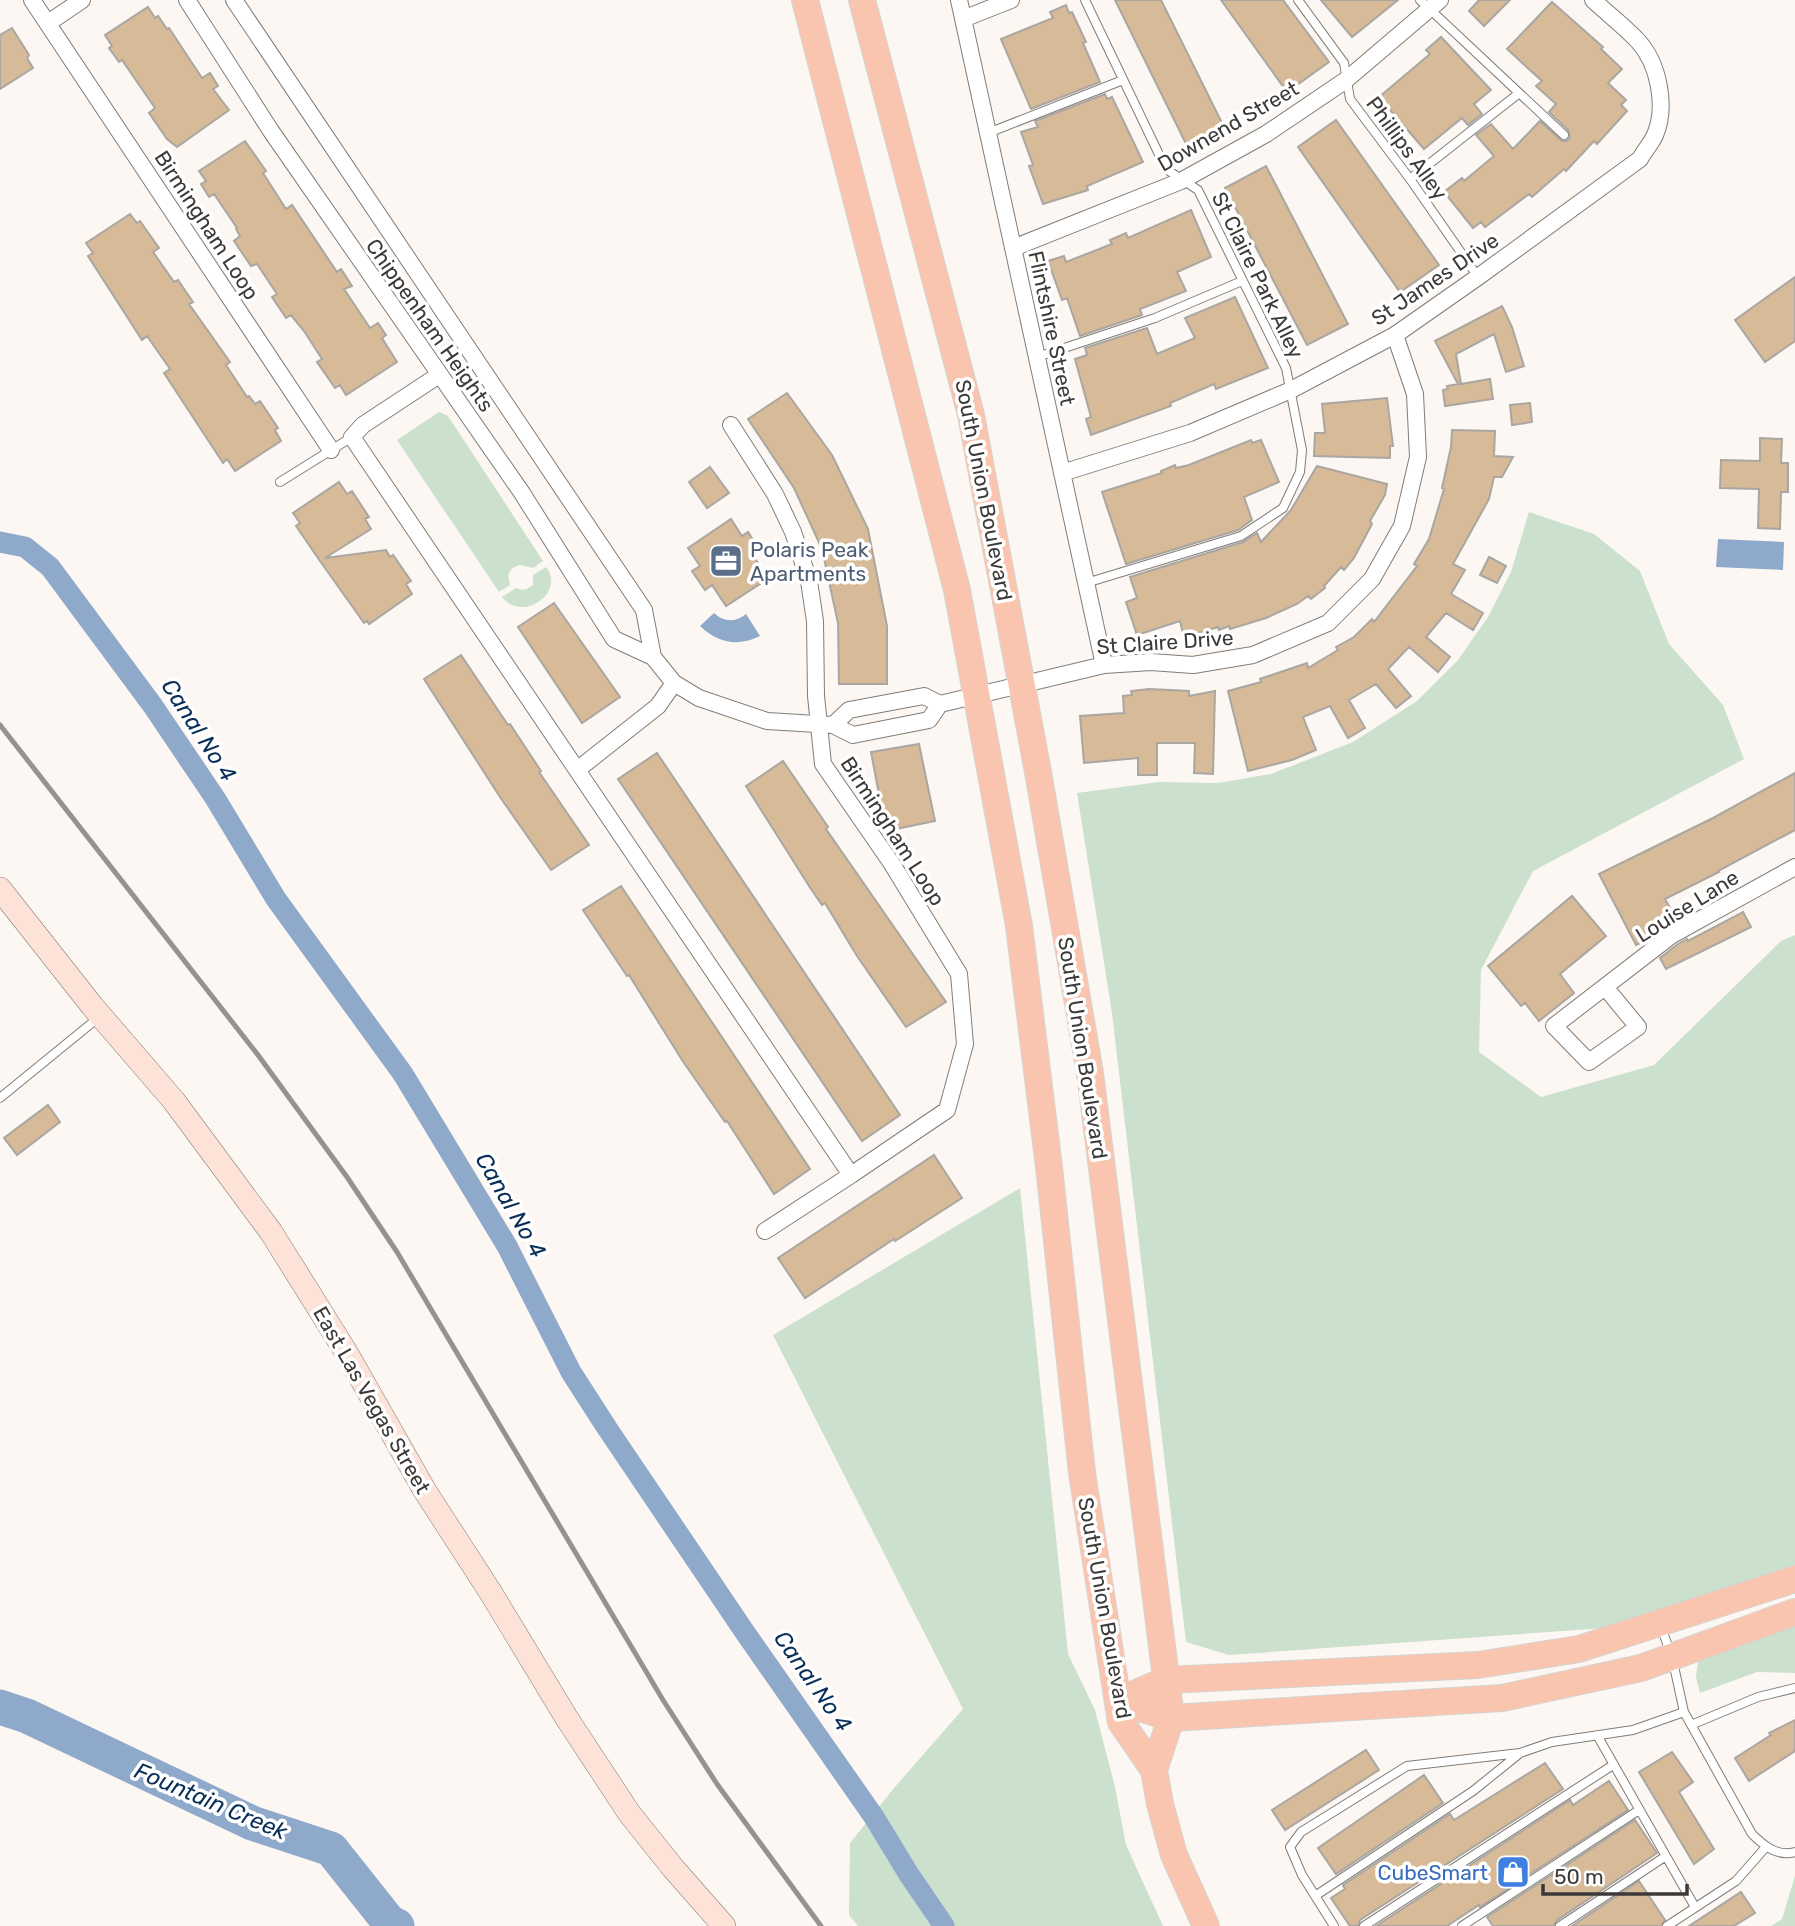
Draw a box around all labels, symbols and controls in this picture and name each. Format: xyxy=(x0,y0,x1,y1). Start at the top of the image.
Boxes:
street label: Downend Street xyxy=(1153,76,1303,176)
street label: Phillips Alley xyxy=(1361,91,1453,205)
street label: Birmingham Loop xyxy=(150,146,264,304)
street label: St Claire Park Alley xyxy=(1207,188,1309,363)
street label: St James Drive xyxy=(1367,227,1503,331)
street label: Chippenham Heights xyxy=(361,234,499,416)
street label: Flintshire Street xyxy=(1023,249,1081,407)
street label: South Union Boulevard xyxy=(950,377,1018,603)
place label: Polaris Peak Apartments xyxy=(750,537,869,586)
office icon: Polaris Peak Apartments xyxy=(707,542,745,580)
street label: St Claire Drive xyxy=(1096,625,1234,659)
water label: Canal No 4 xyxy=(155,673,243,787)
street label: Birmingham Loop xyxy=(836,752,950,910)
street label: Louise Lane xyxy=(1631,864,1743,948)
street label: South Union Boulevard xyxy=(1053,935,1113,1161)
water label: Canal No 4 xyxy=(470,1147,552,1263)
street label: East Las Vegas Street xyxy=(308,1302,436,1498)
street label: South Union Boulevard xyxy=(1073,1495,1137,1721)
water label: Canal No 4 xyxy=(768,1625,858,1737)
water label: Fountain Creek xyxy=(130,1756,293,1846)
shop icon: CubeSmart xyxy=(1494,1853,1532,1891)
scale bar xyxy=(1543,1853,1686,1897)
place label: CubeSmart xyxy=(1378,1860,1488,1885)
text: 50 m xyxy=(1554,1864,1604,1889)

